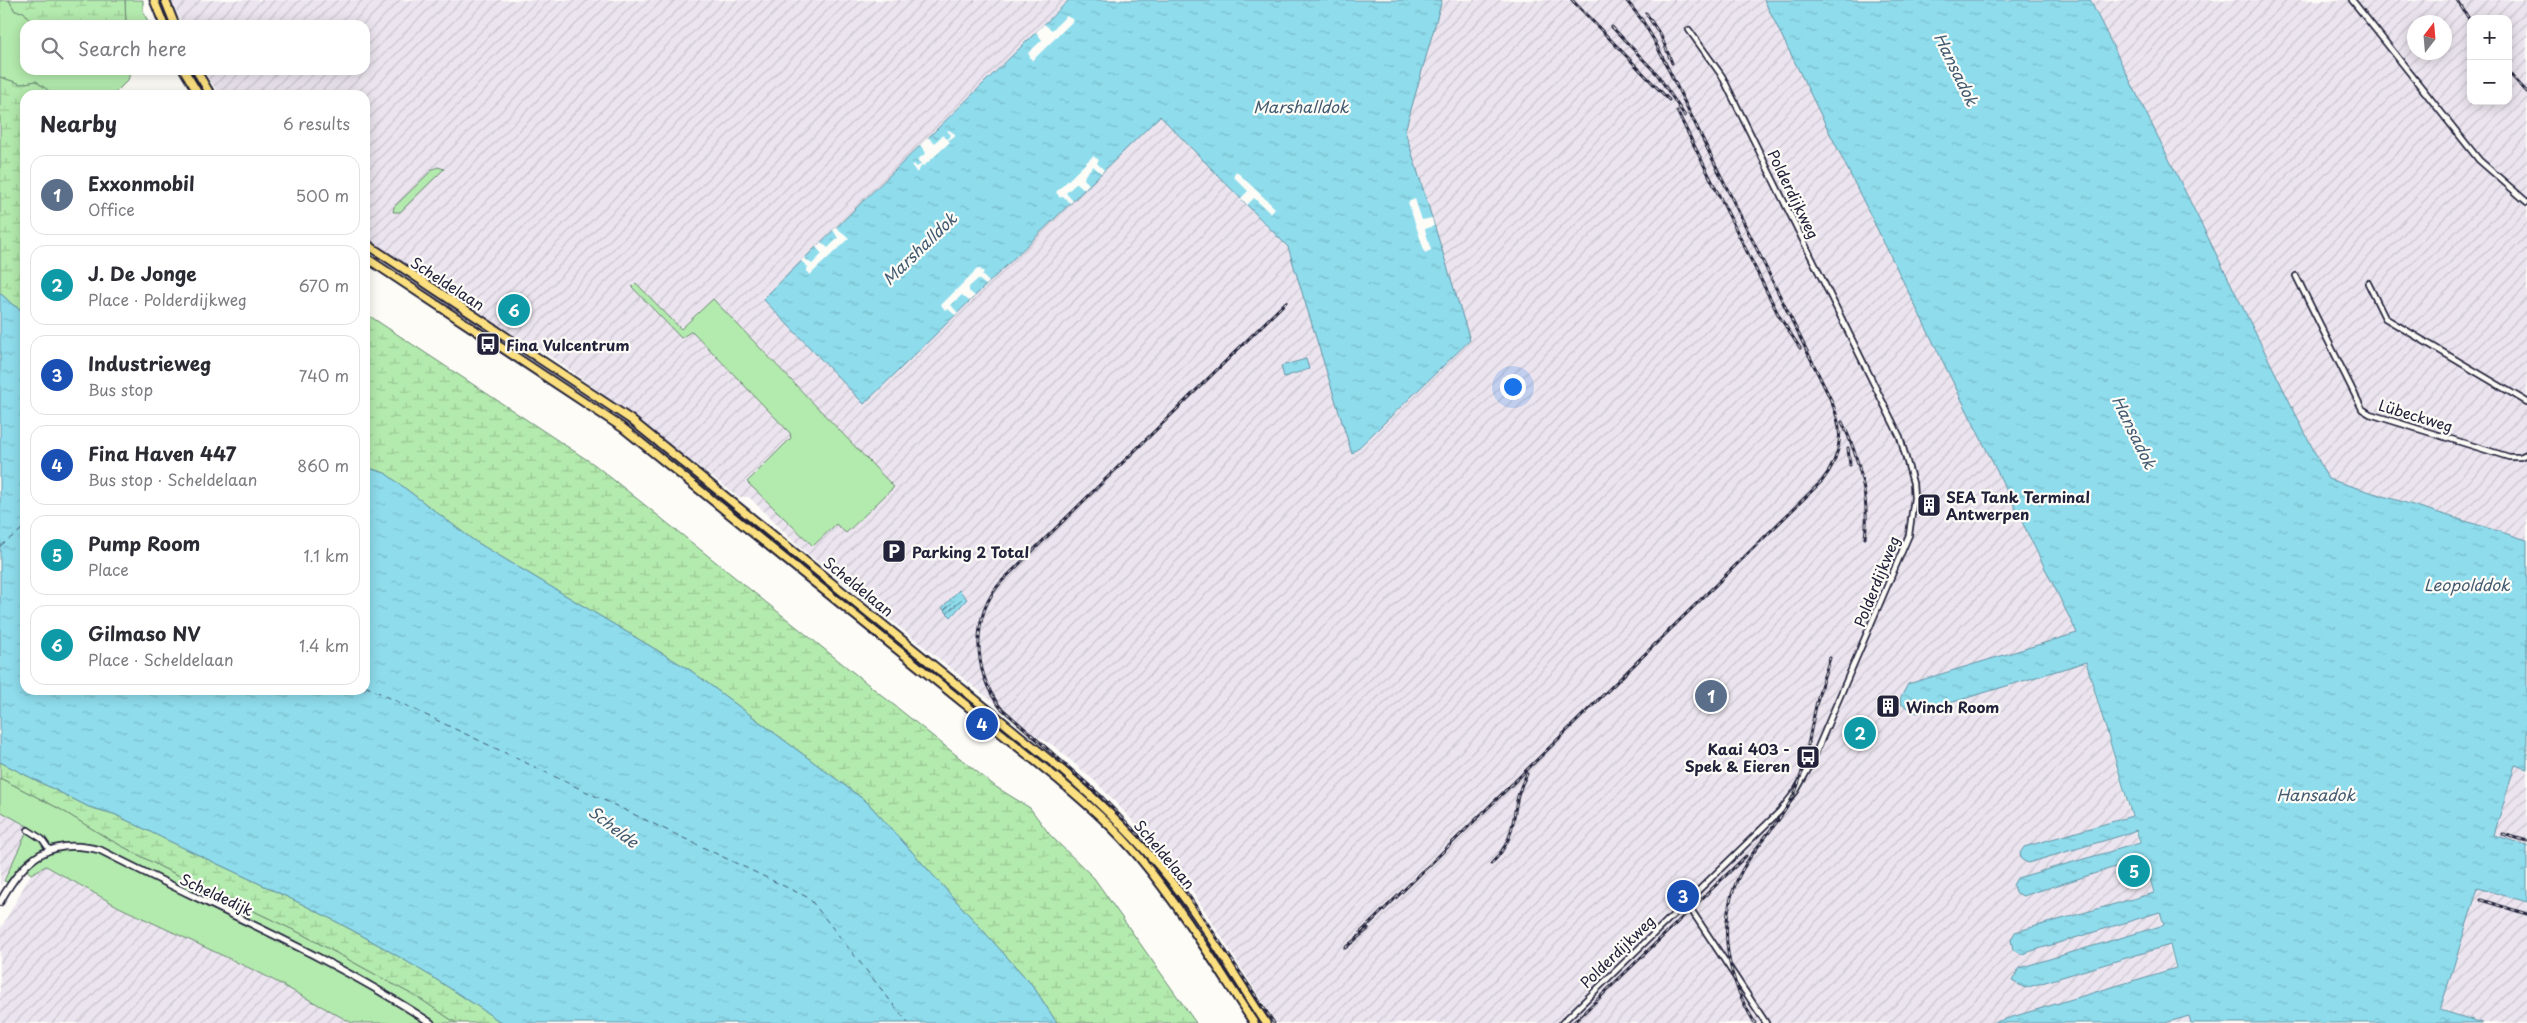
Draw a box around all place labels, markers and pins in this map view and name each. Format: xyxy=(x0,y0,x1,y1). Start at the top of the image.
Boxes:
pin: 6 xyxy=(498,291,530,329)
bus stop icon: Fina Vulcentrum xyxy=(475,331,501,357)
place label: Fina Vulcentrum xyxy=(506,333,630,356)
place label: SEA Tank Terminal Antwerpen xyxy=(1946,485,2090,525)
building icon: SEA Tank Terminal Antwerpen xyxy=(1916,492,1942,518)
parking icon: Parking 2 Total xyxy=(881,538,907,564)
place label: Parking 2 Total xyxy=(912,540,1029,563)
pin: 1 xyxy=(1695,677,1727,715)
building icon: Winch Room xyxy=(1875,693,1901,719)
place label: Winch Room xyxy=(1906,695,1999,718)
pin: 4 xyxy=(966,705,998,743)
pin: 2 xyxy=(1844,714,1876,752)
place label: Kaai 403 - Spek & Eieren xyxy=(1685,737,1790,777)
bus stop icon: Kaai 403 - Spek & Eieren xyxy=(1795,744,1821,770)
pin: 5 xyxy=(2118,852,2150,890)
pin: 3 xyxy=(1667,877,1699,915)

